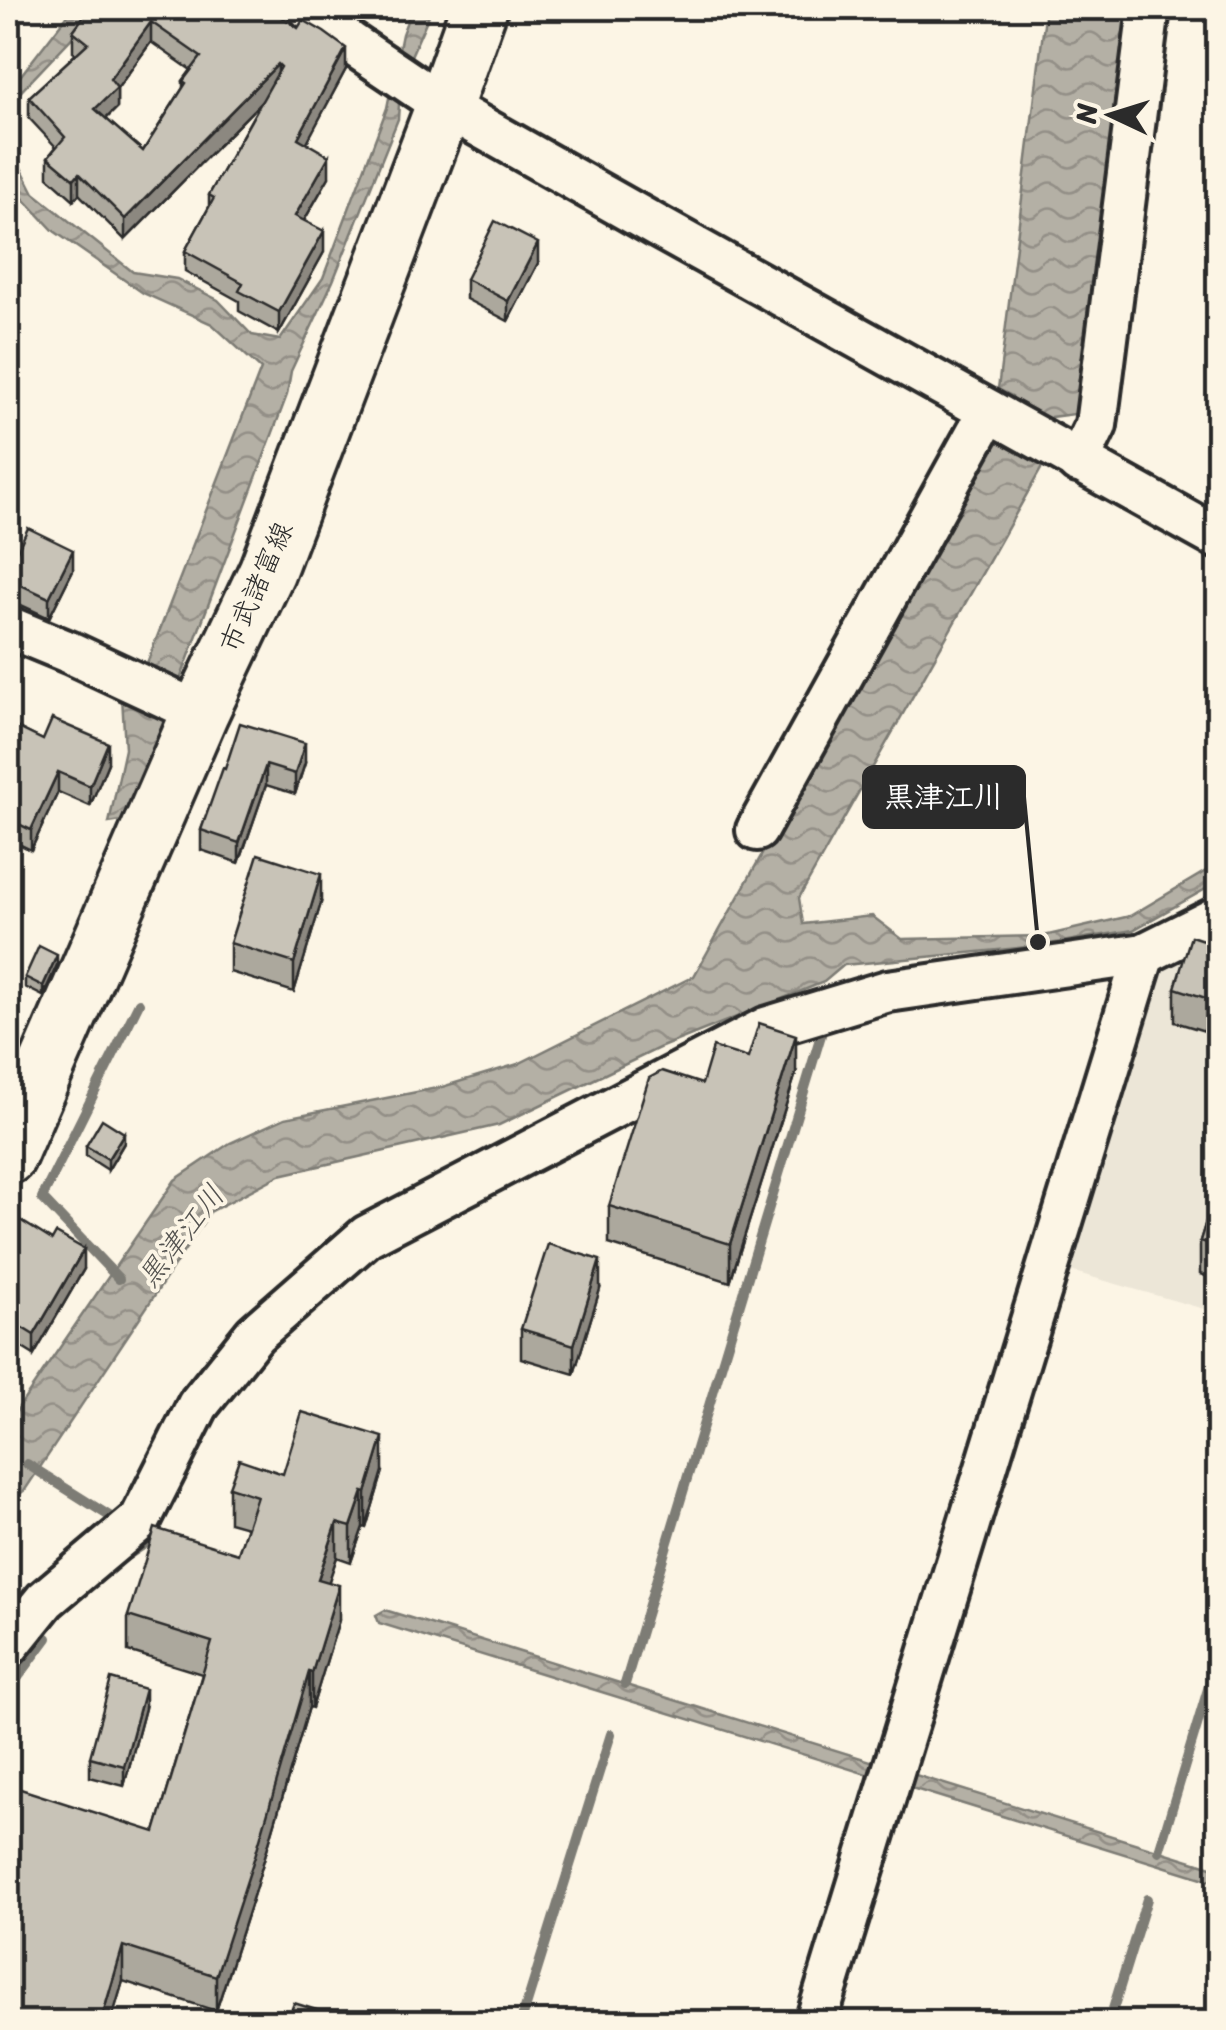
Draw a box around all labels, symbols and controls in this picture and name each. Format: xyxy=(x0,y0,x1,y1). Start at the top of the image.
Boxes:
north arrow xyxy=(1061,65,1161,165)
text: N xyxy=(1061,101,1112,126)
street label: 市武諸富線 xyxy=(205,513,307,661)
callout: 黒津江川 xyxy=(864,767,1024,827)
text: 黒津江川 xyxy=(884,770,1004,824)
water label: 黒津江川 xyxy=(123,1172,239,1300)

